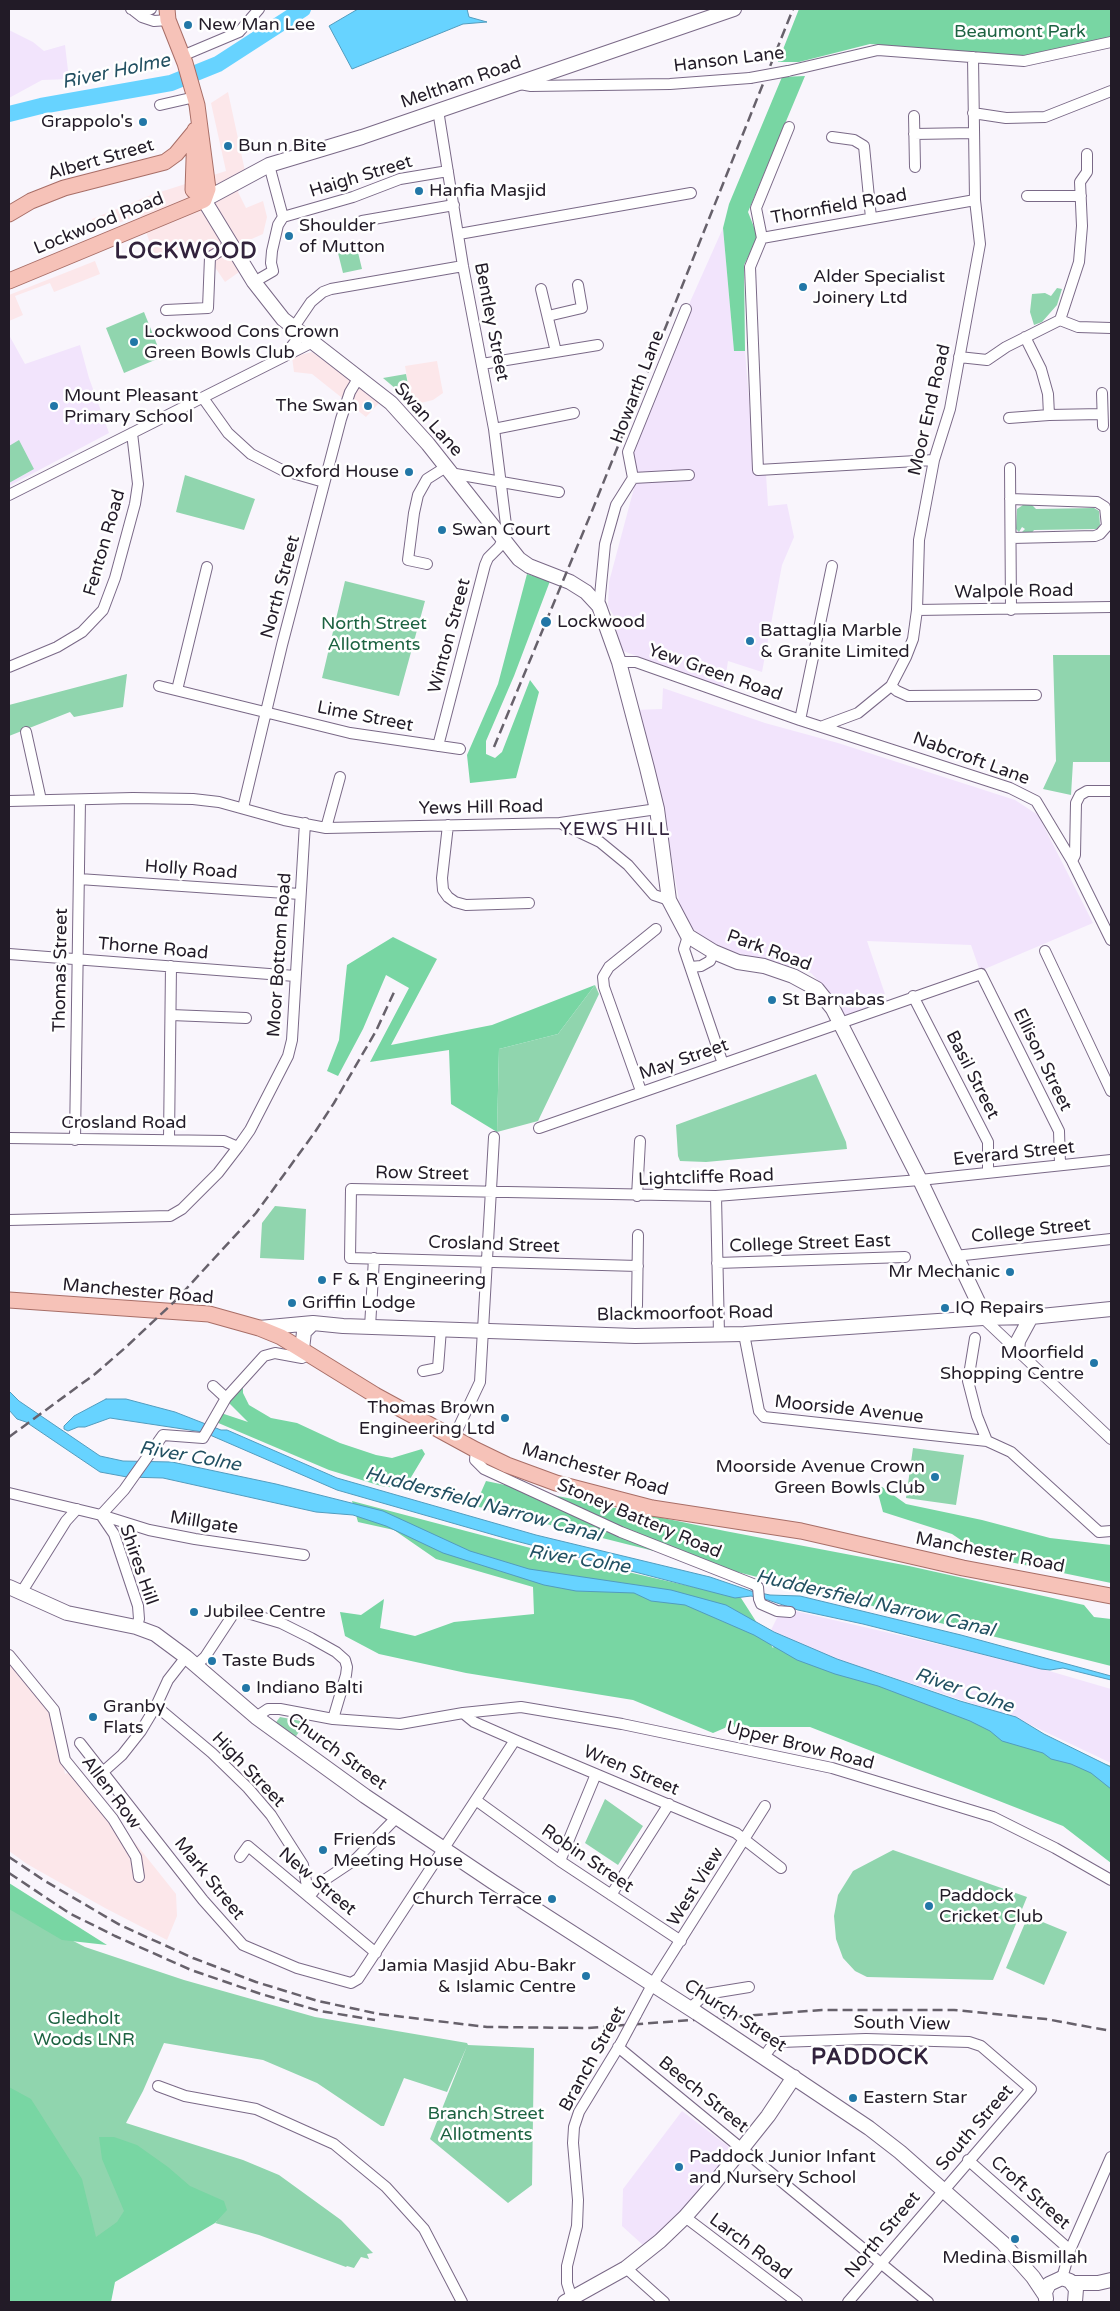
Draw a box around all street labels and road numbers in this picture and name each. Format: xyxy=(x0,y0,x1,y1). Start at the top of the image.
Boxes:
street label: Hanson Lane xyxy=(672,42,786,78)
street label: Meltham Road xyxy=(398,52,524,114)
street label: Albert Street xyxy=(46,135,156,185)
street label: Haigh Street xyxy=(307,151,415,203)
street label: Thornfield Road xyxy=(769,184,909,230)
street label: Lockwood Road xyxy=(31,188,167,260)
street label: Bentley Street xyxy=(469,261,513,383)
street label: Howarth Lane xyxy=(607,327,669,447)
street label: Moor End Road xyxy=(904,342,956,478)
street label: Swan Lane xyxy=(389,379,467,461)
street label: Fenton Road xyxy=(79,487,131,599)
street label: North Street xyxy=(257,533,305,641)
street label: Winton Street xyxy=(424,576,476,696)
street label: Walpole Road xyxy=(954,580,1074,604)
street label: Yew Green Road xyxy=(645,640,785,706)
street label: Lime Street xyxy=(315,697,415,737)
street label: Nabcroft Lane xyxy=(910,728,1032,790)
street label: Yews Hill Road xyxy=(419,796,543,820)
street label: Holly Road xyxy=(144,856,238,884)
street label: Moor Bottom Road xyxy=(263,872,297,1038)
street label: Thomas Street xyxy=(49,908,73,1032)
street label: Park Road xyxy=(724,926,814,976)
street label: Thorne Road xyxy=(97,933,209,965)
street label: Ellison Street xyxy=(1008,1005,1076,1115)
street label: Basil Street xyxy=(941,1027,1003,1123)
street label: May Street xyxy=(636,1035,732,1085)
street label: Crosland Road xyxy=(61,1112,187,1134)
street label: Everard Street xyxy=(952,1137,1076,1171)
street label: Row Street xyxy=(375,1162,469,1186)
street label: Lightcliffe Road xyxy=(638,1165,774,1191)
street label: College Street xyxy=(970,1214,1092,1248)
street label: College Street East xyxy=(729,1230,891,1258)
street label: Crosland Street xyxy=(428,1232,560,1258)
street label: Manchester Road xyxy=(62,1275,214,1309)
street label: Blackmoorfoot Road xyxy=(597,1302,773,1326)
street label: Moorside Avenue xyxy=(773,1391,925,1429)
street label: Manchester Road xyxy=(519,1439,671,1501)
street label: Stoney Battery Road xyxy=(554,1475,724,1563)
street label: Millgate xyxy=(168,1507,240,1539)
street label: Shires Hill xyxy=(114,1522,162,1608)
street label: Manchester Road xyxy=(914,1528,1066,1578)
street label: Church Street xyxy=(283,1709,391,1795)
street label: Upper Brow Road xyxy=(724,1717,876,1775)
street label: High Street xyxy=(207,1728,289,1812)
street label: Wren Street xyxy=(580,1741,682,1801)
street label: Allen Row xyxy=(76,1752,146,1834)
street label: Robin Street xyxy=(537,1820,637,1898)
street label: Mark Street xyxy=(169,1833,249,1925)
street label: New Street xyxy=(274,1843,360,1921)
street label: West View xyxy=(663,1844,729,1930)
street label: Church Street xyxy=(680,1975,790,2057)
street label: Branch Street xyxy=(555,2003,631,2115)
street label: South View xyxy=(853,2012,951,2036)
street label: Beech Street xyxy=(654,2052,752,2138)
street label: South Street xyxy=(932,2081,1018,2175)
street label: Croft Street xyxy=(986,2152,1074,2234)
street label: North Street xyxy=(841,2187,925,2283)
street label: Larch Road xyxy=(705,2209,795,2285)

